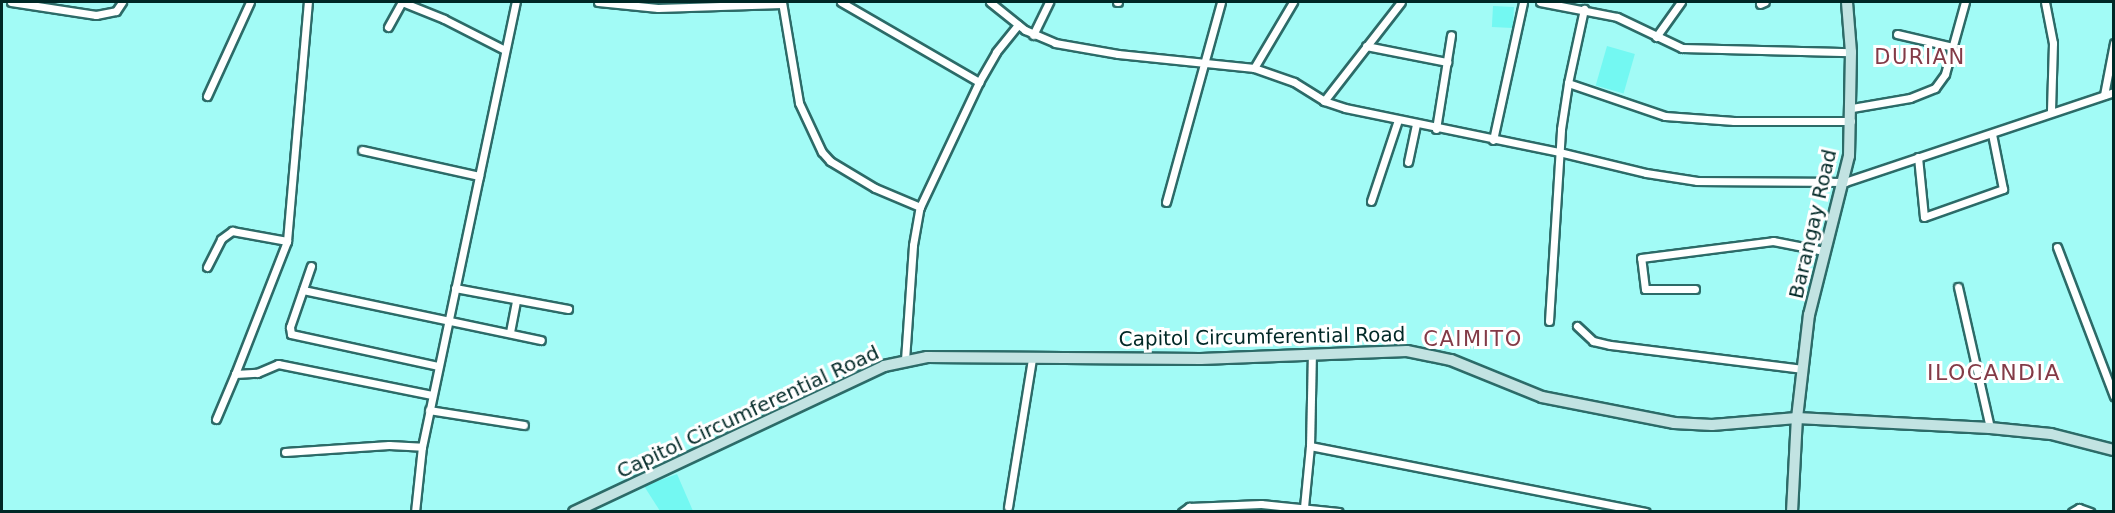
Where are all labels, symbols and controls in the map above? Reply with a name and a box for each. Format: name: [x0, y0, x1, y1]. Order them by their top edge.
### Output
district label: DURIAN: [1874, 44, 1966, 70]
street label: Barangay Road: [1784, 147, 1842, 301]
street label: Capitol Circumferential Road: [1118, 322, 1406, 352]
district label: CAIMITO: [1423, 326, 1523, 352]
street label: Capitol Circumferential Road: [613, 341, 883, 483]
district label: ILOCANDIA: [1927, 360, 2061, 386]

